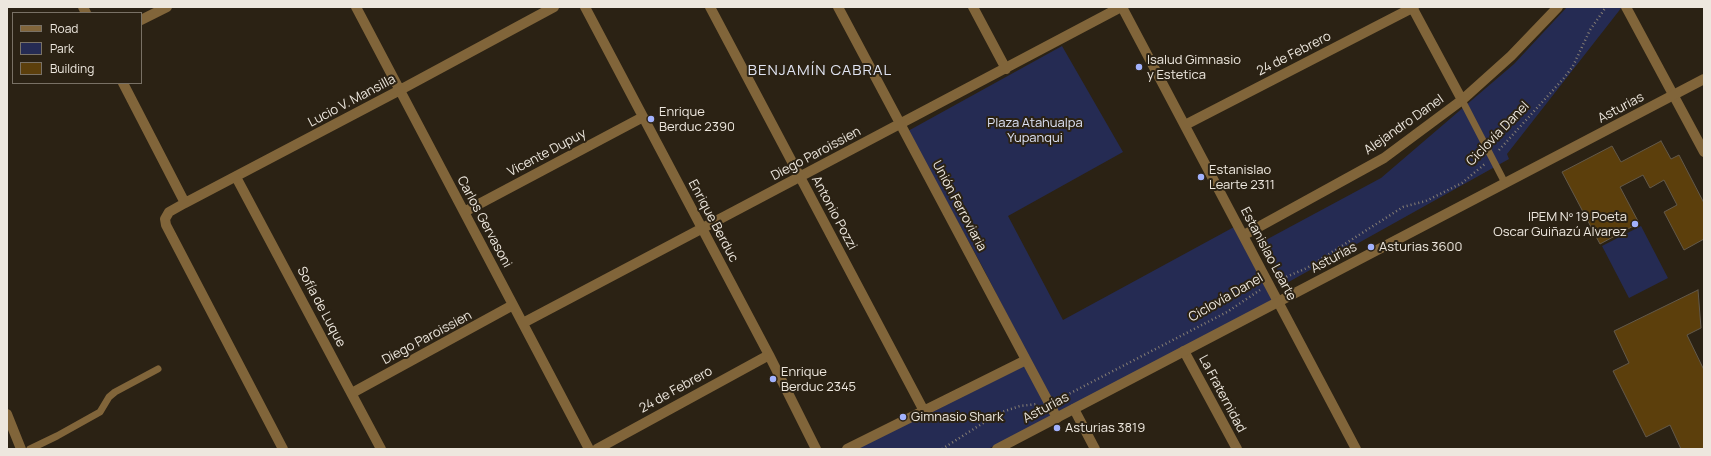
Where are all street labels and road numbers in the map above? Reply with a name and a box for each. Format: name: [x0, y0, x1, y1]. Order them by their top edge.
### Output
street label: 24 de Febrero: [1254, 29, 1334, 79]
street label: Lucio V. Mansilla: [306, 71, 398, 131]
street label: Asturias: [1595, 89, 1647, 127]
street label: Alejandro Danel: [1361, 92, 1447, 158]
street label: Ciclovía Danel: [1463, 99, 1533, 169]
street label: Diego Paroissien: [769, 124, 863, 184]
street label: Vicente Dupuy: [505, 126, 589, 180]
street label: Unión Ferroviaria: [929, 158, 989, 254]
street label: Antonio Pozzi: [808, 173, 860, 253]
street label: Carlos Gervasoni: [453, 174, 515, 270]
street label: Enrique Berduc: [685, 177, 741, 265]
street label: Estanislao Learte: [1237, 205, 1299, 303]
street label: Asturias: [1308, 239, 1360, 277]
street label: Sofía de Luque: [293, 264, 349, 350]
street label: Ciclovía Danel: [1186, 270, 1266, 326]
street label: Diego Paroissien: [380, 308, 474, 368]
street label: La Fraternidad: [1195, 353, 1249, 435]
street label: 24 de Febrero: [637, 363, 715, 417]
street label: Asturias: [1020, 389, 1072, 427]

